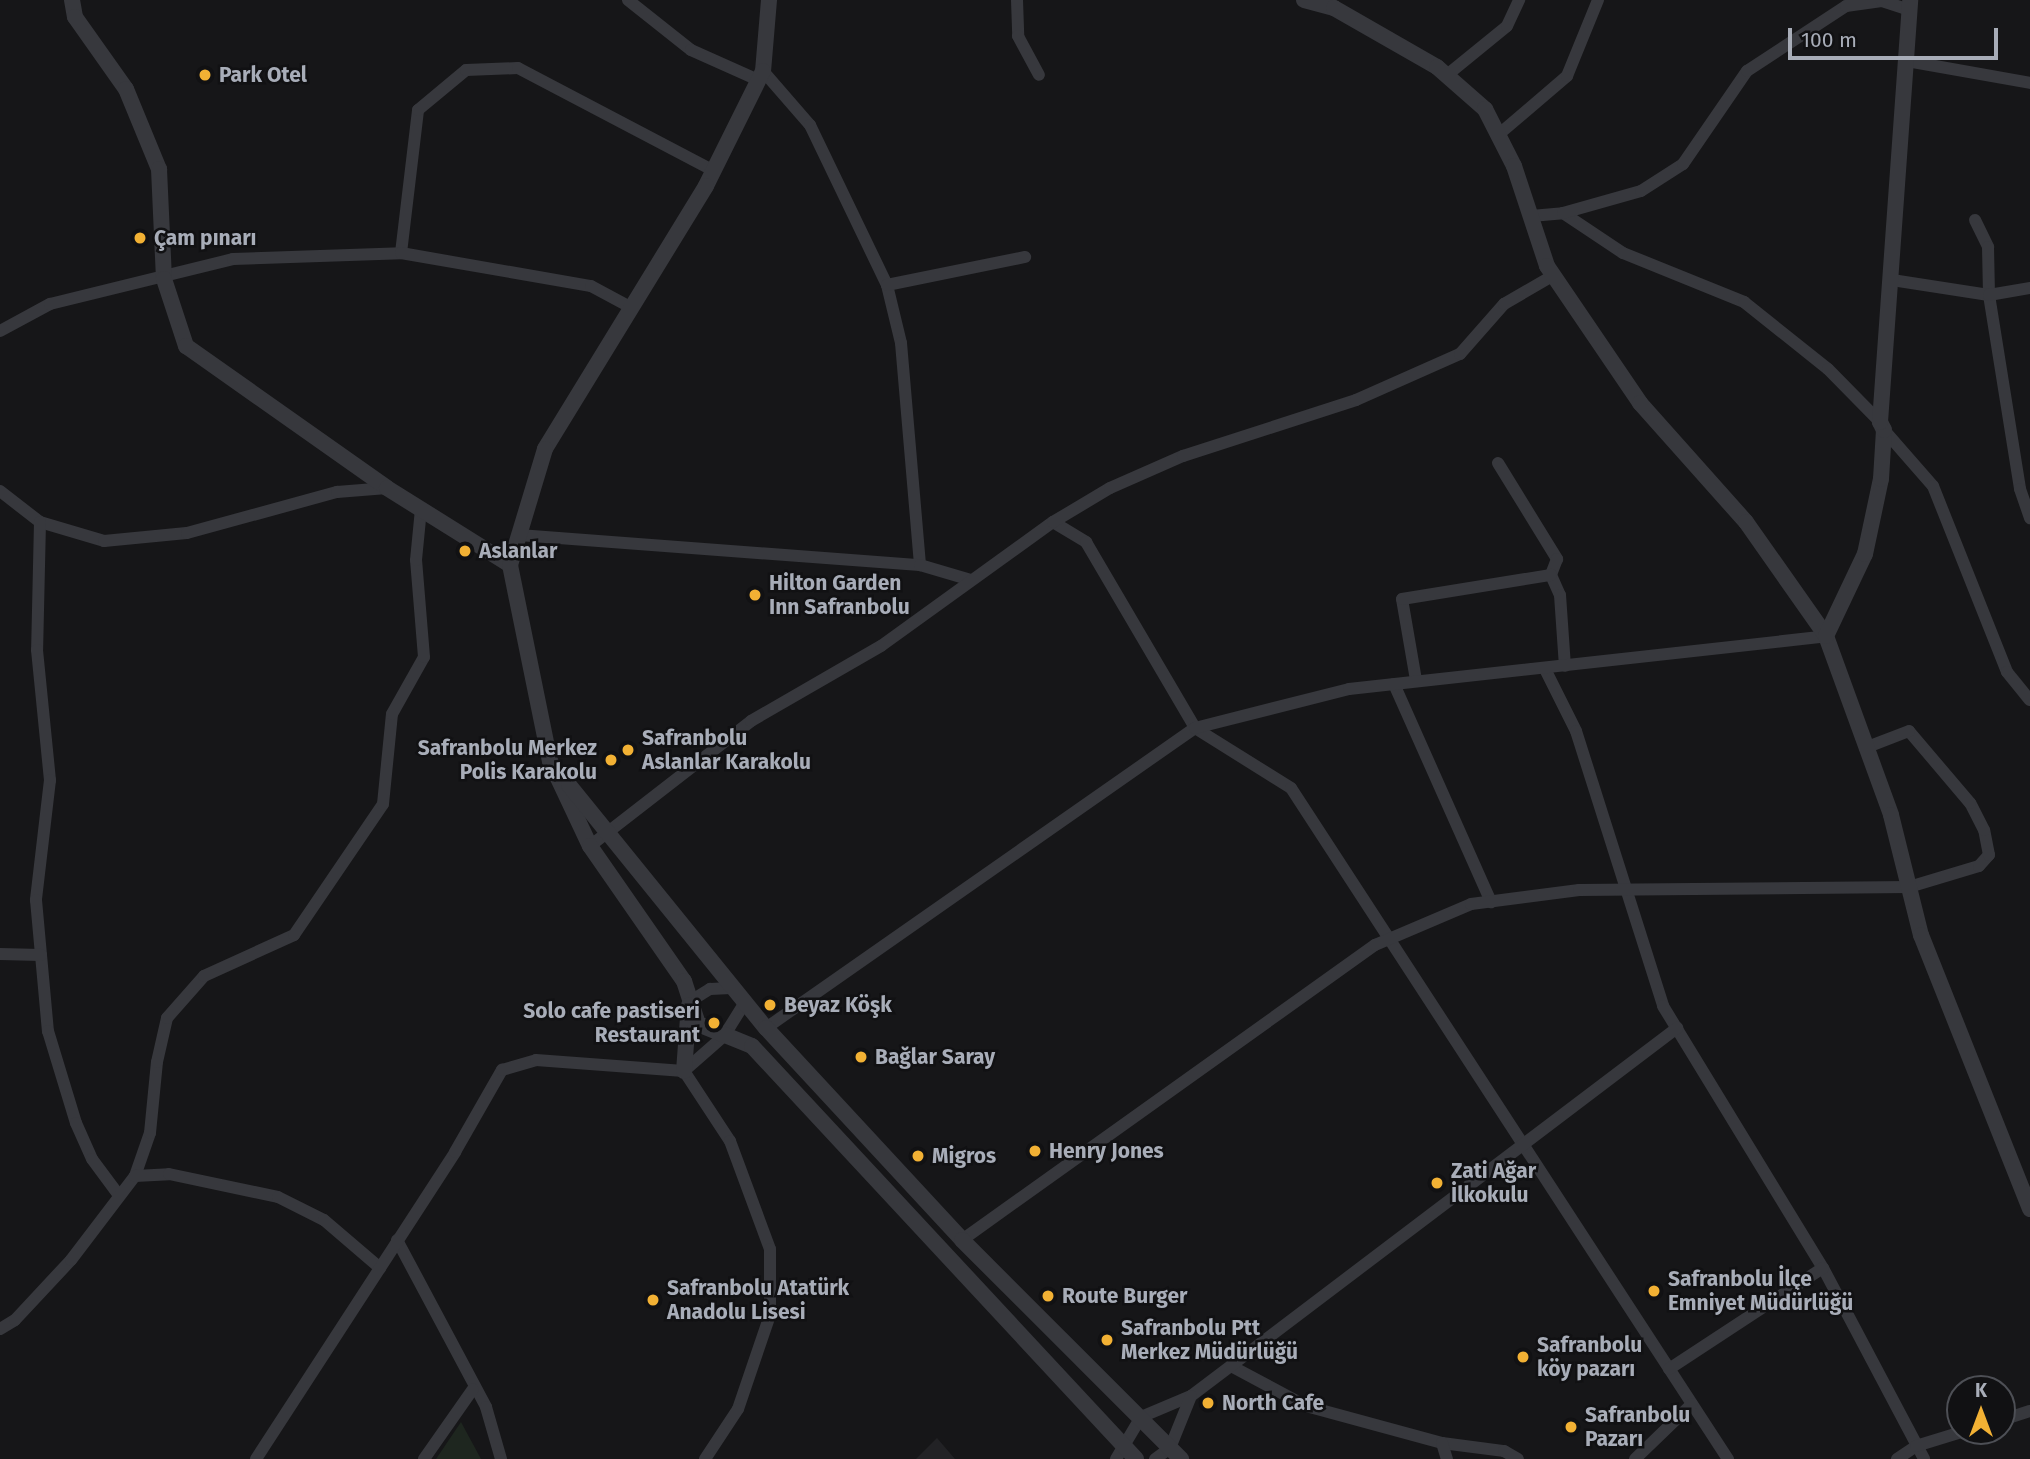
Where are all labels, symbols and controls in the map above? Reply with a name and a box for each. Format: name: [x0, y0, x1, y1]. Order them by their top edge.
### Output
scale bar: [1792, 14, 2002, 58]
text: 100 m: [1801, 27, 1857, 53]
place label: Park Otel: [219, 62, 307, 88]
marker: Park Otel: [197, 67, 213, 83]
place label: Çam pınarı: [154, 225, 257, 251]
marker: Çam pınarı: [132, 230, 148, 246]
place label: Aslanlar: [479, 538, 557, 564]
marker: Aslanlar: [457, 543, 473, 559]
place label: Hilton Garden Inn Safranbolu: [769, 570, 910, 620]
marker: Hilton Garden Inn Safranbolu: [747, 587, 763, 603]
place label: Safranbolu Aslanlar Karakolu: [642, 725, 811, 775]
place label: Safranbolu Merkez Polis Karakolu: [418, 735, 597, 785]
marker: Safranbolu Aslanlar Karakolu: [620, 742, 636, 758]
marker: Safranbolu Merkez Polis Karakolu: [603, 752, 619, 768]
place label: Beyaz Köşk: [784, 992, 892, 1018]
marker: Beyaz Köşk: [762, 997, 778, 1013]
place label: Solo cafe pastiseri Restaurant: [523, 998, 700, 1048]
marker: Solo cafe pastiseri Restaurant: [706, 1015, 722, 1031]
place label: Bağlar Saray: [875, 1044, 995, 1070]
marker: Bağlar Saray: [853, 1049, 869, 1065]
place label: Henry Jones: [1049, 1138, 1164, 1164]
place label: Migros: [932, 1143, 996, 1169]
marker: Henry Jones: [1027, 1143, 1043, 1159]
marker: Migros: [910, 1148, 926, 1164]
place label: Zati Ağar İlkokulu: [1451, 1158, 1536, 1208]
marker: Zati Ağar İlkokulu: [1429, 1175, 1445, 1191]
place label: Safranbolu İlçe Emniyet Müdürlüğü: [1668, 1266, 1853, 1316]
place label: Safranbolu Atatürk Anadolu Lisesi: [667, 1275, 849, 1325]
place label: Route Burger: [1062, 1283, 1187, 1309]
marker: Safranbolu İlçe Emniyet Müdürlüğü: [1646, 1283, 1662, 1299]
marker: Route Burger: [1040, 1288, 1056, 1304]
marker: Safranbolu Atatürk Anadolu Lisesi: [645, 1292, 661, 1308]
place label: Safranbolu Ptt Merkez Müdürlüğü: [1121, 1315, 1298, 1365]
marker: Safranbolu Ptt Merkez Müdürlüğü: [1099, 1332, 1115, 1348]
place label: Safranbolu köy pazarı: [1537, 1332, 1642, 1382]
marker: Safranbolu köy pazarı: [1515, 1349, 1531, 1365]
north arrow: [1946, 1375, 2016, 1445]
text: K: [1975, 1379, 1987, 1402]
place label: North Cafe: [1222, 1390, 1324, 1416]
marker: North Cafe: [1200, 1395, 1216, 1411]
place label: Safranbolu Pazarı: [1585, 1402, 1690, 1452]
marker: Safranbolu Pazarı: [1563, 1419, 1579, 1435]

